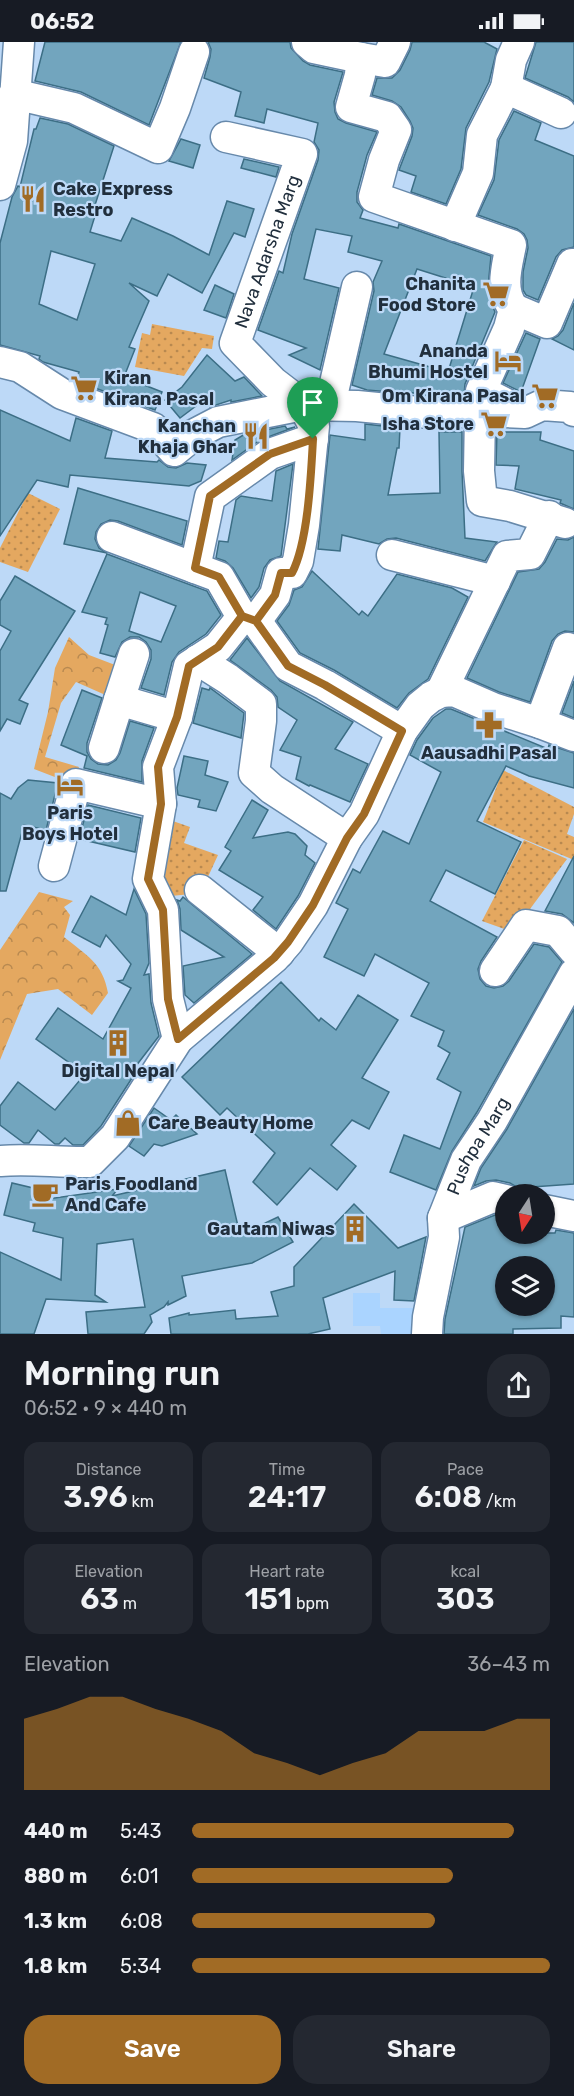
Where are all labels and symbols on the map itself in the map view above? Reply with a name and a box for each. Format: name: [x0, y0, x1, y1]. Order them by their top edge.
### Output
street label: Nava Adarsha Marg: [230, 172, 305, 331]
place label: Cake Express Restro: [53, 178, 173, 221]
restaurant icon: Cake Express Restro: [18, 184, 48, 214]
place label: Chanita Food Store: [378, 273, 476, 316]
supermarket icon: Chanita Food Store: [481, 279, 511, 309]
place label: Ananda Bhumi Hostel: [368, 340, 488, 383]
hotel icon: Ananda Bhumi Hostel: [493, 346, 523, 376]
place label: Kiran Kirana Pasal: [104, 367, 214, 410]
supermarket icon: Kiran Kirana Pasal: [69, 373, 99, 403]
pin: [287, 377, 338, 439]
supermarket icon: Om Kirana Pasal: [530, 381, 560, 411]
place label: Om Kirana Pasal: [382, 385, 525, 407]
supermarket icon: Isha Store: [479, 409, 509, 439]
place label: Isha Store: [382, 413, 474, 435]
place label: Kanchan Khaja Ghar: [138, 415, 236, 458]
restaurant icon: Kanchan Khaja Ghar: [241, 421, 271, 451]
pharmacy icon: Aausadhi Pasal: [474, 710, 504, 740]
place label: Aausadhi Pasal: [421, 742, 557, 764]
hotel icon: Paris Boys Hotel: [55, 770, 85, 800]
place label: Paris Boys Hotel: [22, 802, 118, 845]
building icon: Digital Nepal: [103, 1028, 133, 1058]
place label: Digital Nepal: [61, 1060, 175, 1082]
street label: Pushpa Marg: [442, 1093, 514, 1198]
shop icon: Care Beauty Home: [113, 1108, 143, 1138]
place label: Care Beauty Home: [148, 1112, 314, 1134]
place label: Paris Foodland And Cafe: [65, 1173, 198, 1216]
cafe icon: Paris Foodland And Cafe: [30, 1179, 60, 1209]
north arrow: [495, 1184, 555, 1244]
building icon: Gautam Niwas: [340, 1214, 370, 1244]
place label: Gautam Niwas: [207, 1218, 335, 1240]

